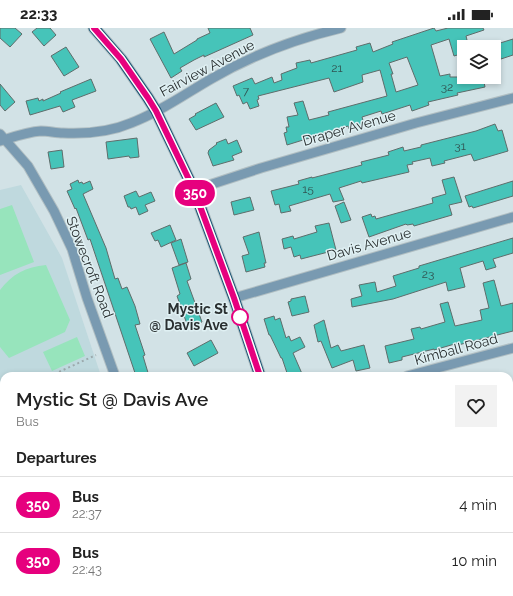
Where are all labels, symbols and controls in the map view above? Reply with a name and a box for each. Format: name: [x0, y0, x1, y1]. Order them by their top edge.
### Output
text: 22:33: [20, 5, 57, 23]
street label: Fairview Avenue: [157, 36, 257, 100]
map controls: [457, 40, 501, 84]
button: layers: [457, 40, 501, 84]
house number: 21: [331, 61, 343, 75]
house number: 32: [441, 80, 453, 94]
house number: 7: [243, 84, 250, 98]
street label: Draper Avenue: [301, 107, 397, 149]
house number: 31: [454, 139, 466, 153]
line badge: 350: [172, 180, 218, 206]
house number: 15: [302, 182, 314, 196]
text: 350: [183, 185, 207, 201]
street label: Stowecroft Road: [63, 214, 117, 320]
street label: Davis Avenue: [325, 224, 413, 264]
house number: 23: [422, 267, 434, 281]
place label: Mystic St @ Davis Ave: [149, 301, 229, 333]
marker: Mystic St @ Davis Ave: [231, 308, 249, 326]
street label: Kimball Road: [413, 330, 499, 368]
button: heart: [455, 385, 497, 427]
text: Mystic St @ Davis Ave: [16, 388, 208, 410]
text: Bus: [16, 414, 39, 429]
text: Departures: [16, 449, 97, 467]
text: Bus: [72, 488, 99, 506]
text: 4 min: [459, 496, 497, 514]
text: 350: [26, 497, 50, 513]
text: 22:37: [72, 506, 102, 521]
text: Bus: [72, 544, 99, 562]
text: 10 min: [452, 552, 497, 570]
text: 350: [26, 553, 50, 569]
text: 22:43: [72, 562, 102, 577]

